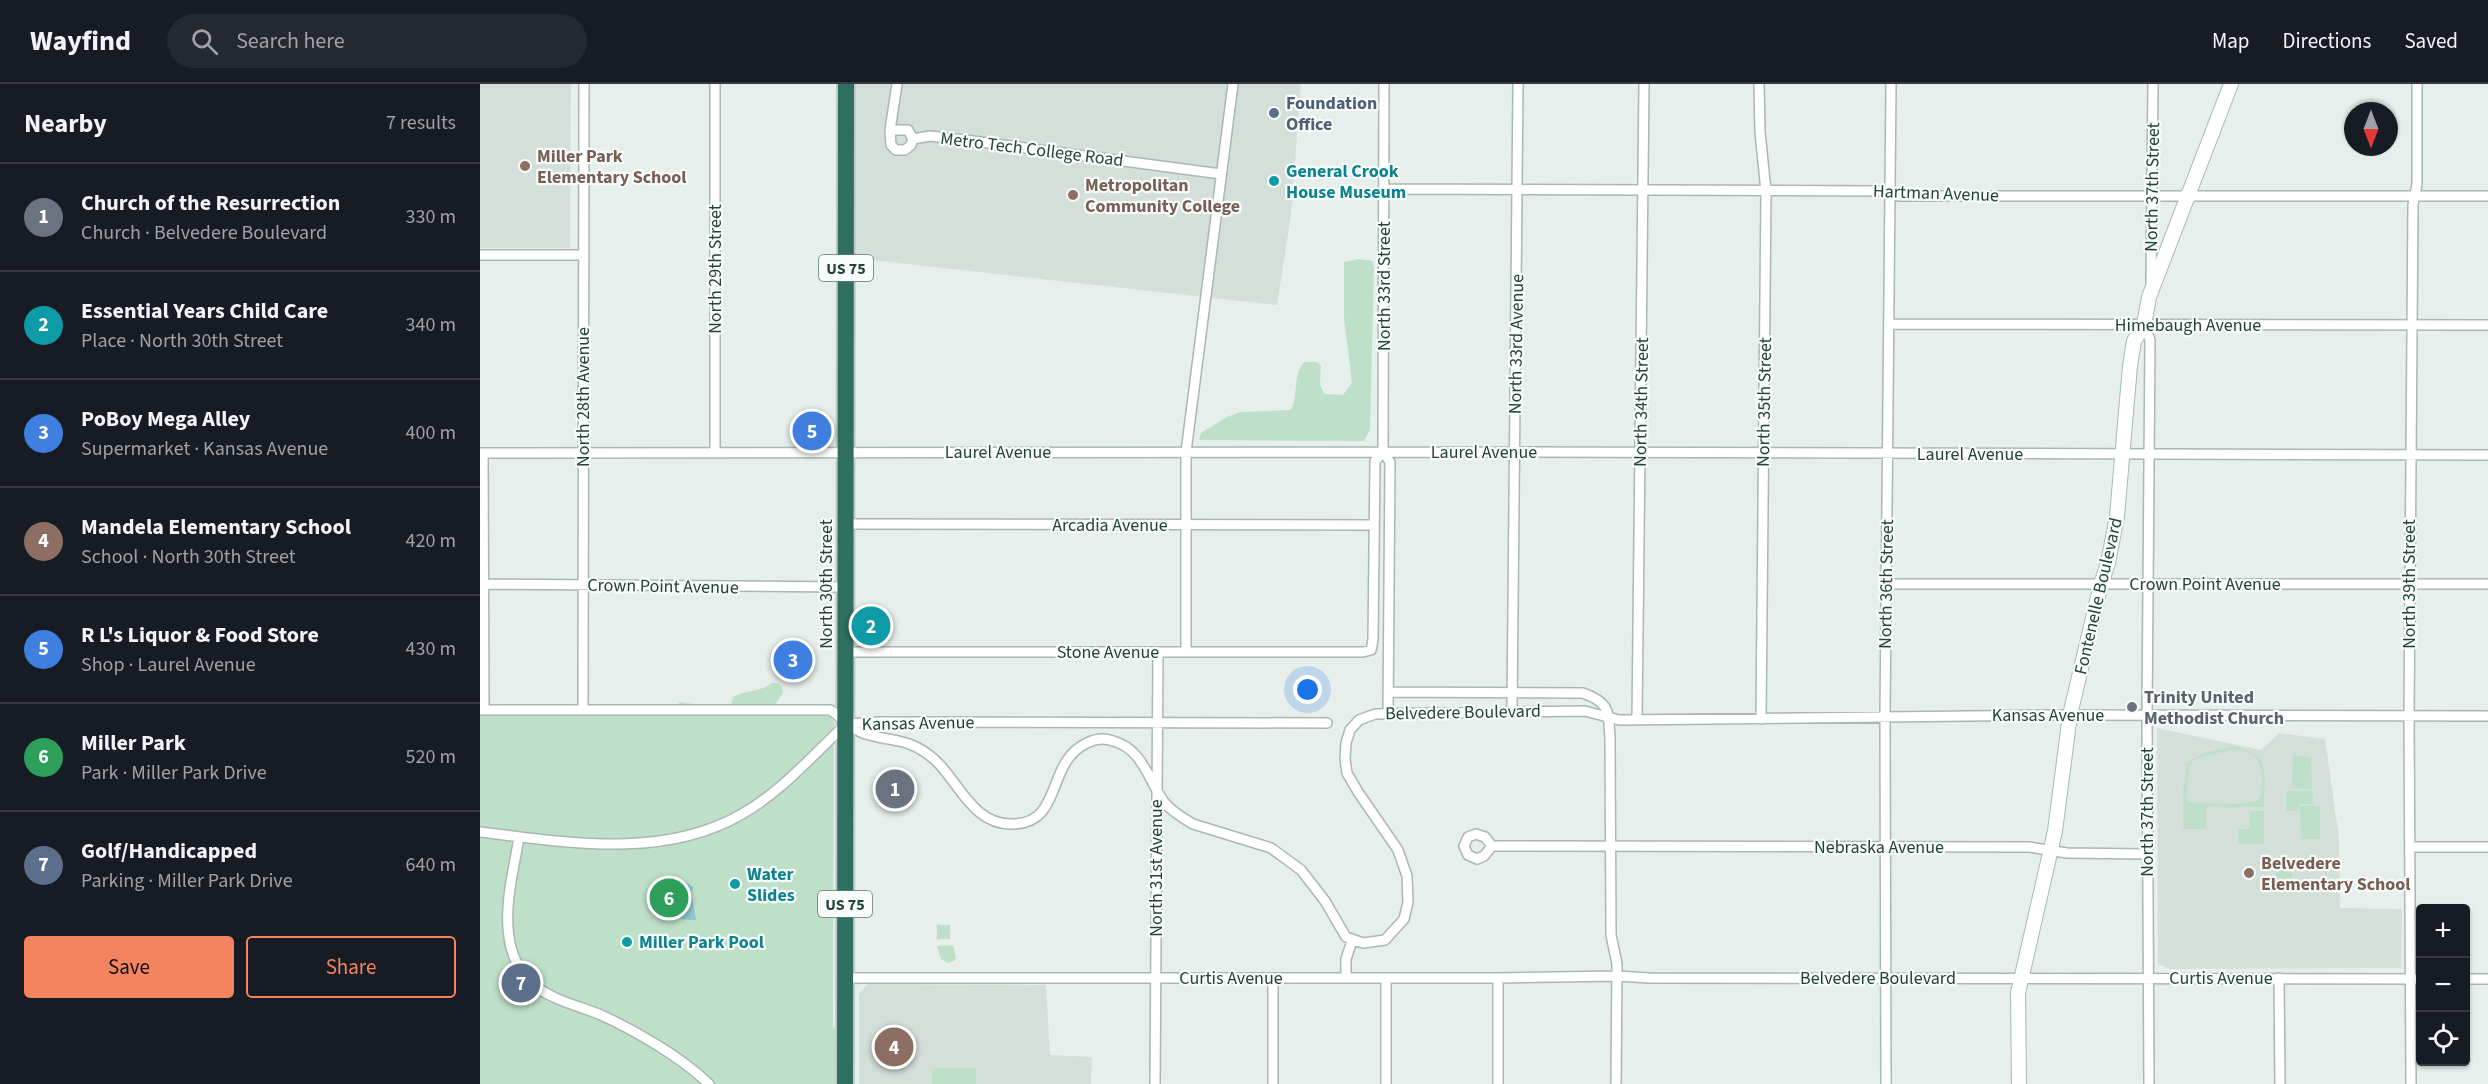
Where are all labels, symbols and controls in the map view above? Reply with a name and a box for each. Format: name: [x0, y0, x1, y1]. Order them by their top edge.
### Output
search box: [167, 14, 587, 68]
text: Wayfind: [30, 21, 131, 61]
icon: search: [188, 25, 221, 58]
text: Search here: [236, 25, 345, 57]
text: Map: [2212, 26, 2250, 56]
text: Directions: [2283, 26, 2371, 56]
text: Saved: [2404, 26, 2458, 56]
place label: Foundation Office: [1286, 91, 1377, 137]
north arrow: [2344, 102, 2398, 156]
text: Nearby: [24, 105, 107, 142]
marker: Foundation Office: [1267, 106, 1281, 120]
text: 7 results: [386, 109, 456, 137]
street label: North 37th Street: [2139, 122, 2166, 252]
street label: Metro Tech College Road: [939, 126, 1125, 173]
place label: Miller Park Elementary School: [537, 144, 687, 190]
marker: Miller Park Elementary School: [518, 159, 532, 173]
place label: General Crook House Museum: [1286, 159, 1406, 205]
place label: Metropolitan Community College: [1085, 173, 1240, 219]
marker: General Crook House Museum: [1267, 174, 1281, 188]
street label: Hartman Avenue: [1873, 179, 1999, 208]
text: Church of the Resurrection: [81, 187, 340, 219]
marker: Metropolitan Community College: [1066, 188, 1080, 202]
text: 1: [38, 203, 49, 231]
text: 330 m: [406, 203, 456, 231]
street label: North 29th Street: [703, 204, 728, 334]
text: Church · Belvedere Boulevard: [81, 219, 327, 247]
street label: North 33rd Street: [1372, 221, 1397, 351]
road number: US 75: [819, 255, 873, 281]
street label: North 33rd Avenue: [1503, 274, 1530, 414]
text: Essential Years Child Care: [81, 295, 328, 327]
text: 2: [38, 311, 49, 339]
text: 340 m: [406, 311, 456, 339]
street label: Himebaugh Avenue: [2115, 313, 2261, 338]
text: Place · North 30th Street: [81, 327, 283, 355]
street label: North 28th Avenue: [571, 327, 596, 467]
street label: North 34th Street: [1628, 337, 1655, 467]
street label: North 35th Street: [1751, 337, 1778, 467]
text: PoBoy Mega Alley: [81, 403, 250, 435]
pin: 5: [792, 408, 832, 454]
text: 3: [38, 419, 49, 447]
text: 400 m: [406, 419, 456, 447]
text: Supermarket · Kansas Avenue: [81, 435, 328, 463]
street label: Laurel Avenue: [945, 440, 1051, 465]
street label: Laurel Avenue: [1431, 440, 1537, 465]
street label: Laurel Avenue: [1917, 442, 2023, 467]
text: Mandela Elementary School: [81, 511, 351, 543]
street label: Arcadia Avenue: [1052, 513, 1168, 538]
street label: Fontenelle Boulevard: [2068, 515, 2129, 677]
street label: North 30th Street: [814, 519, 839, 649]
street label: North 36th Street: [1873, 519, 1900, 649]
street label: North 39th Street: [2397, 519, 2422, 649]
text: 4: [38, 527, 49, 555]
text: 420 m: [406, 527, 456, 555]
text: School · North 30th Street: [81, 543, 295, 571]
street label: Crown Point Avenue: [2129, 572, 2281, 597]
street label: Crown Point Avenue: [587, 573, 739, 600]
pin: 2: [852, 604, 890, 648]
text: R L's Liquor & Food Store: [81, 619, 319, 651]
text: 5: [38, 635, 49, 663]
text: 430 m: [406, 635, 456, 663]
pin: 3: [774, 638, 812, 682]
street label: Stone Avenue: [1057, 640, 1159, 665]
text: Shop · Laurel Avenue: [81, 651, 256, 679]
your location: [1293, 675, 1322, 704]
place label: Trinity United Methodist Church: [2144, 685, 2284, 731]
street label: Belvedere Boulevard: [1385, 699, 1541, 726]
marker: Trinity United Methodist Church: [2125, 700, 2139, 714]
street label: Kansas Avenue: [1992, 703, 2104, 728]
street label: Kansas Avenue: [862, 710, 975, 737]
text: Miller Park: [81, 727, 186, 759]
text: 6: [38, 743, 49, 771]
text: 520 m: [406, 743, 456, 771]
street label: North 37th Street: [2135, 747, 2160, 877]
text: Park · Miller Park Drive: [81, 759, 267, 787]
pin: 1: [876, 766, 914, 812]
street label: North 31st Avenue: [1144, 799, 1169, 937]
text: Golf/Handicapped: [81, 835, 257, 867]
street label: Nebraska Avenue: [1814, 835, 1944, 860]
text: 7: [38, 851, 49, 879]
text: 640 m: [406, 851, 456, 879]
place label: Belvedere Elementary School: [2261, 851, 2411, 897]
place label: Water Slides: [747, 862, 795, 908]
marker: Belvedere Elementary School: [2242, 866, 2256, 880]
text: Parking · Miller Park Drive: [81, 867, 293, 895]
pin: 6: [650, 876, 688, 920]
marker: Water Slides: [728, 877, 742, 891]
road number: US 75: [818, 891, 872, 917]
map controls: [2416, 904, 2470, 1066]
button: +: [2416, 904, 2470, 958]
place label: Miller Park Pool: [639, 930, 764, 955]
marker: Miller Park Pool: [620, 935, 634, 949]
button: Save: [24, 936, 234, 998]
button: Share: [246, 936, 456, 998]
button: −: [2416, 958, 2470, 1012]
pin: 7: [502, 960, 540, 1006]
street label: Curtis Avenue: [1179, 966, 1283, 991]
street label: Belvedere Boulevard: [1800, 966, 1956, 991]
street label: Curtis Avenue: [2169, 966, 2273, 991]
button: locate: [2416, 1012, 2470, 1066]
pin: 4: [874, 1024, 914, 1070]

